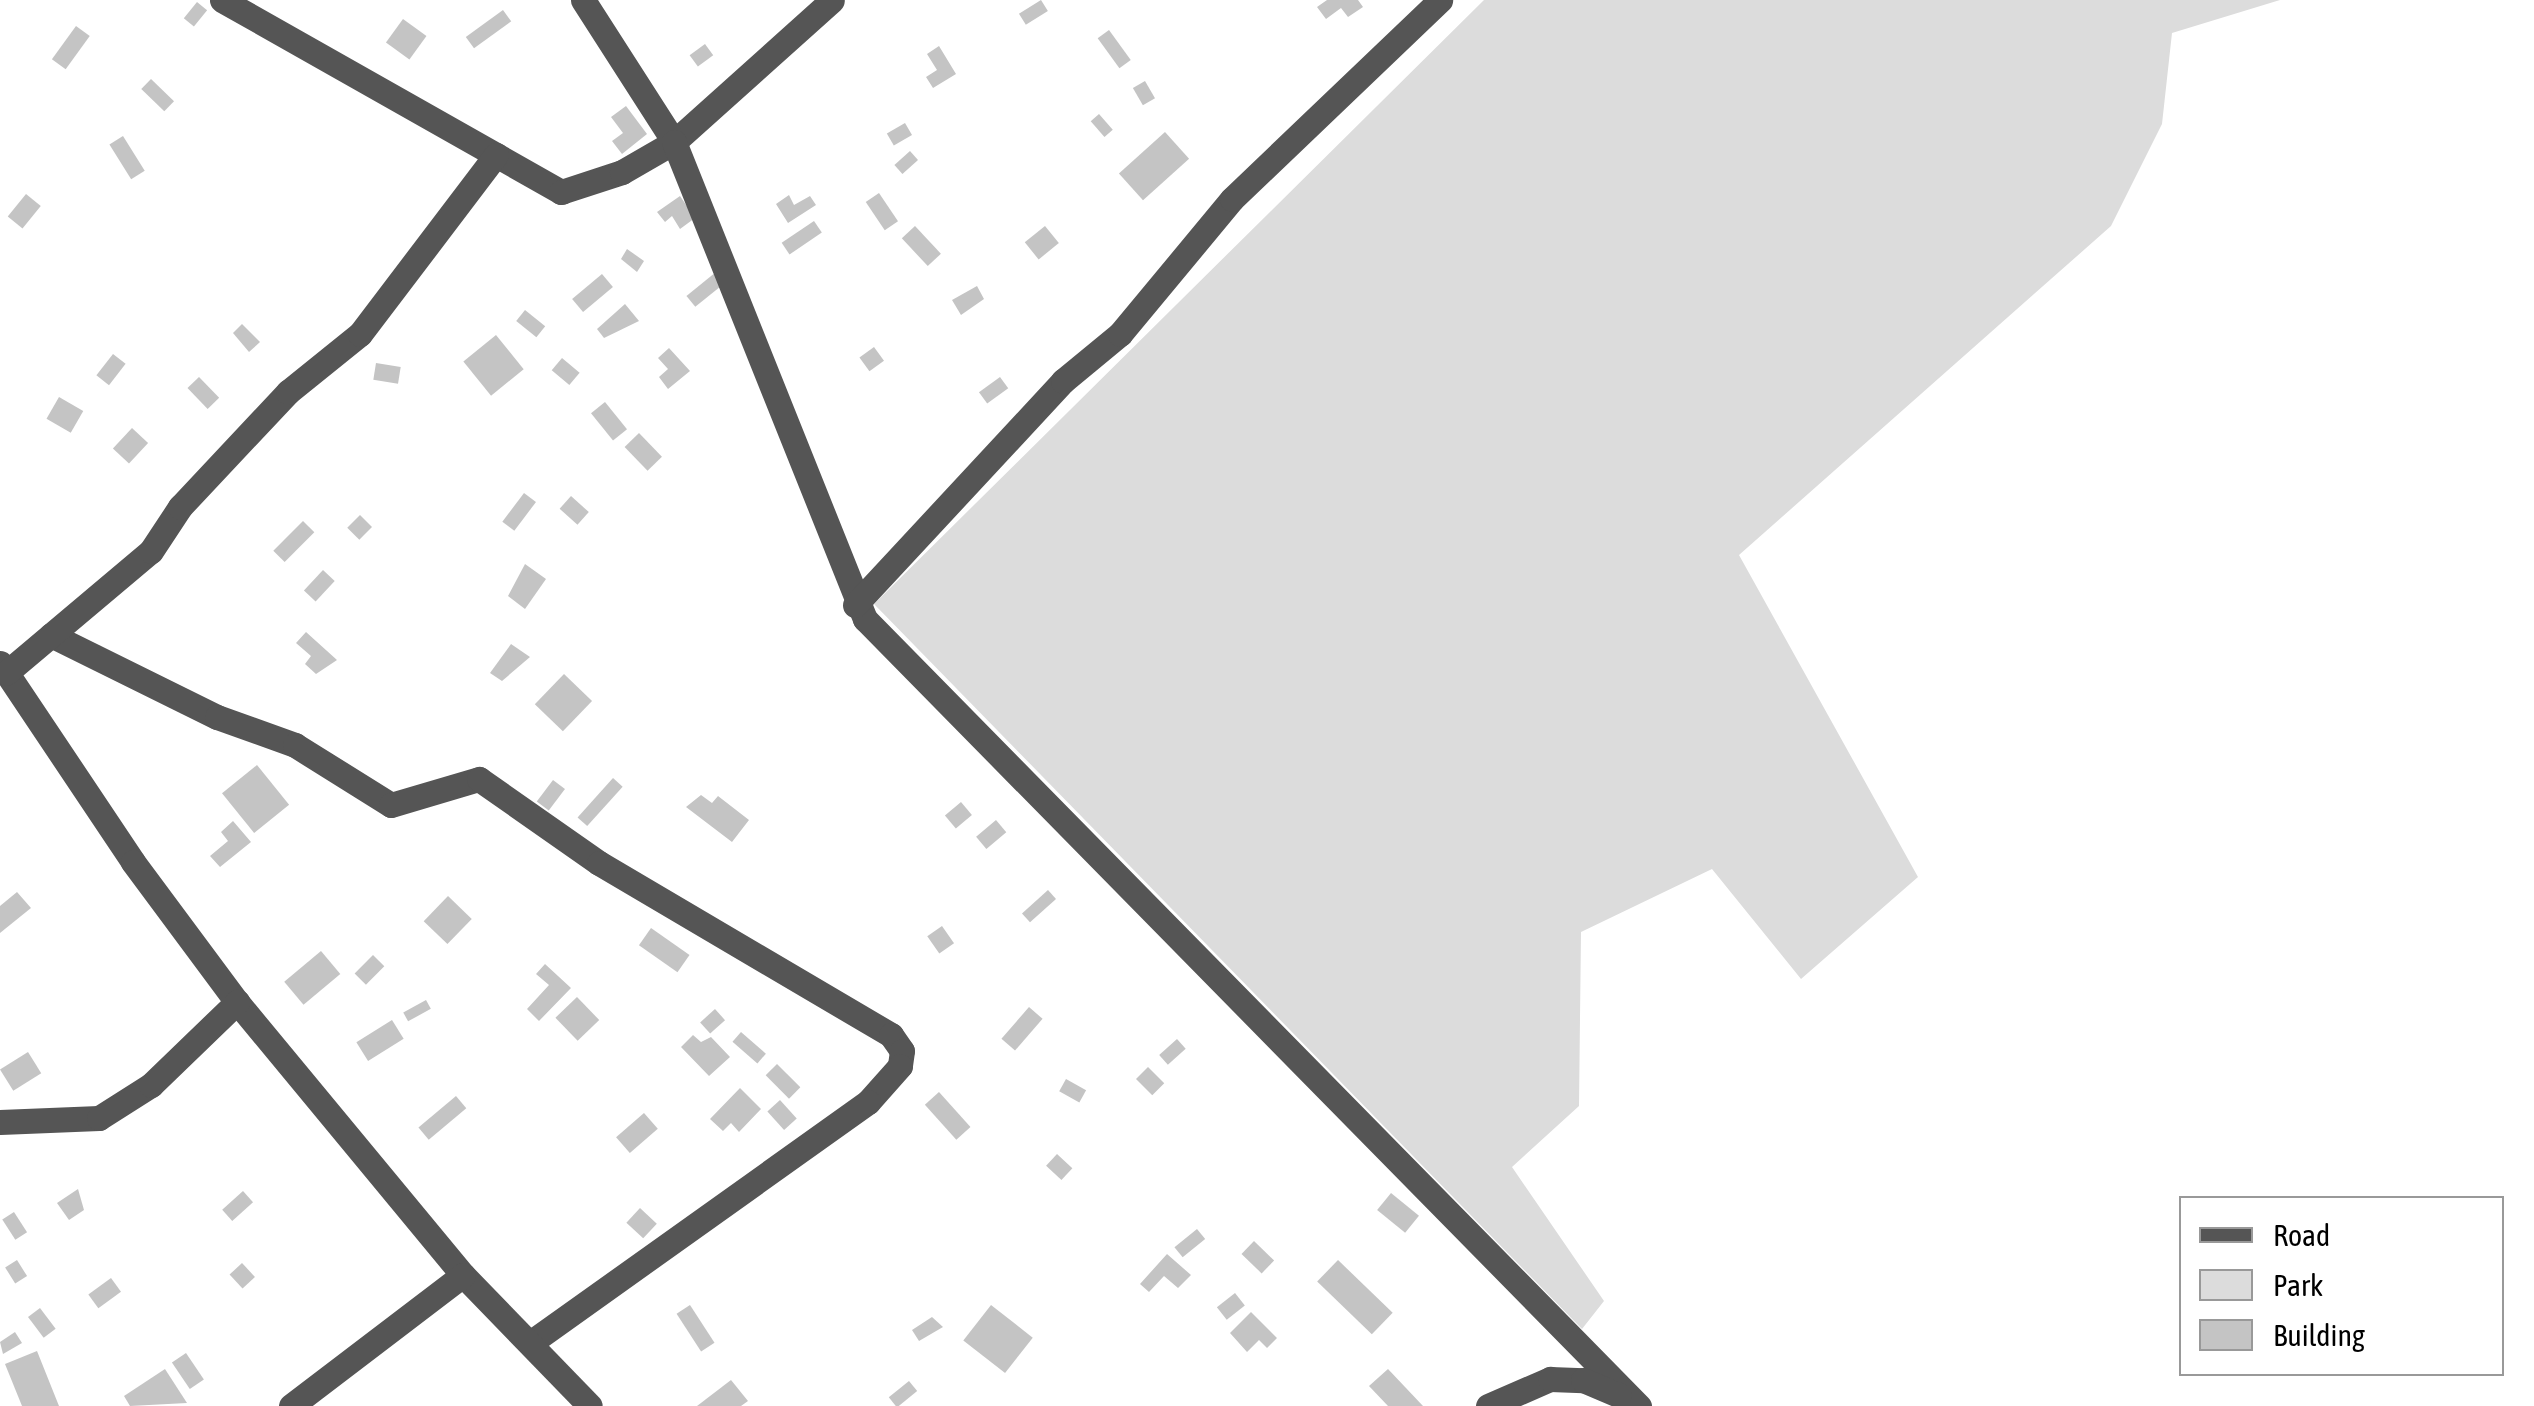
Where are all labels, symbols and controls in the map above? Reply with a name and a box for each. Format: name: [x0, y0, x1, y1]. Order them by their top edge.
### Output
legend: [2179, 1196, 2504, 1376]
text: Road: [2273, 1218, 2330, 1252]
text: Park: [2273, 1268, 2323, 1302]
text: Building: [2273, 1318, 2365, 1352]

